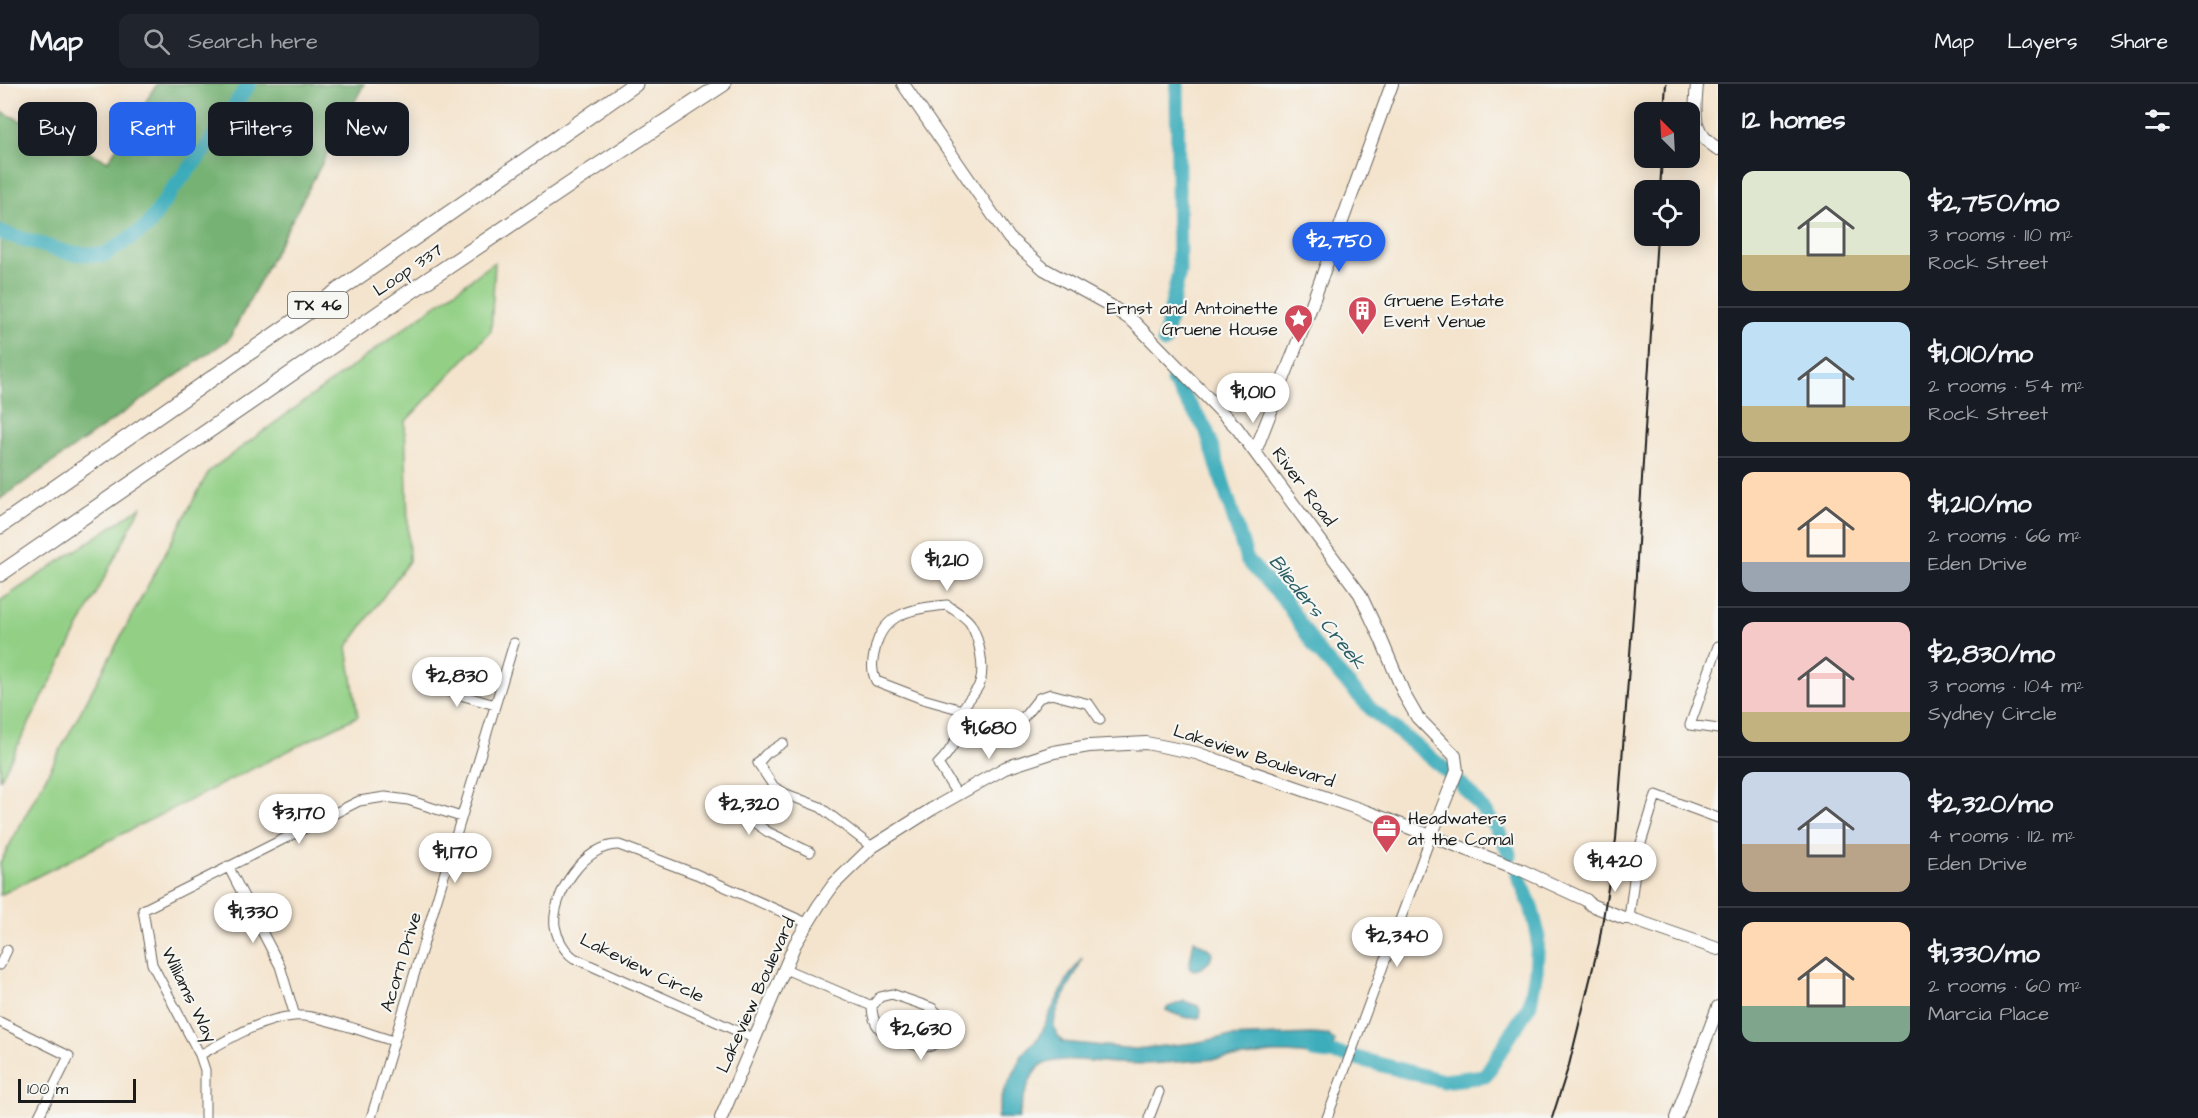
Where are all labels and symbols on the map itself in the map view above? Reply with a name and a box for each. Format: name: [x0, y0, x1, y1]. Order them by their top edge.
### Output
north arrow: [1634, 102, 1700, 168]
pin: $2,750: [1290, 222, 1388, 273]
street label: Loop 337: [368, 237, 448, 303]
place label: Gruene Estate Event Venue: [1384, 288, 1505, 334]
road number: TX 46: [288, 292, 348, 318]
building icon: Gruene Estate Event Venue: [1347, 294, 1379, 336]
place label: Ernst and Antoinette Gruene House: [1107, 296, 1278, 342]
place icon: Ernst and Antoinette Gruene House: [1283, 302, 1315, 344]
pin: $1,010: [1204, 373, 1302, 424]
street label: River Road: [1266, 442, 1342, 532]
pin: $1,210: [898, 541, 996, 592]
water label: Blieders Creek: [1262, 549, 1373, 676]
pin: $2,830: [408, 657, 506, 708]
pin: $1,680: [940, 709, 1038, 760]
street label: Lakeview Boulevard: [1170, 718, 1338, 794]
pin: $2,320: [700, 785, 798, 836]
pin: $3,170: [250, 794, 348, 845]
place label: Headwaters at the Comal: [1408, 806, 1514, 852]
office icon: Headwaters at the Comal: [1371, 812, 1403, 854]
pin: $1,170: [406, 833, 504, 884]
pin: $1,420: [1566, 842, 1664, 893]
pin: $1,330: [204, 893, 302, 944]
street label: Acorn Drive: [374, 909, 428, 1015]
street label: Lakeview Boulevard: [710, 913, 802, 1077]
pin: $2,340: [1348, 917, 1446, 968]
street label: Lakeview Circle: [576, 927, 709, 1009]
street label: Williams Way: [154, 943, 223, 1047]
pin: $2,630: [872, 1010, 970, 1061]
scale bar: [18, 1076, 136, 1104]

